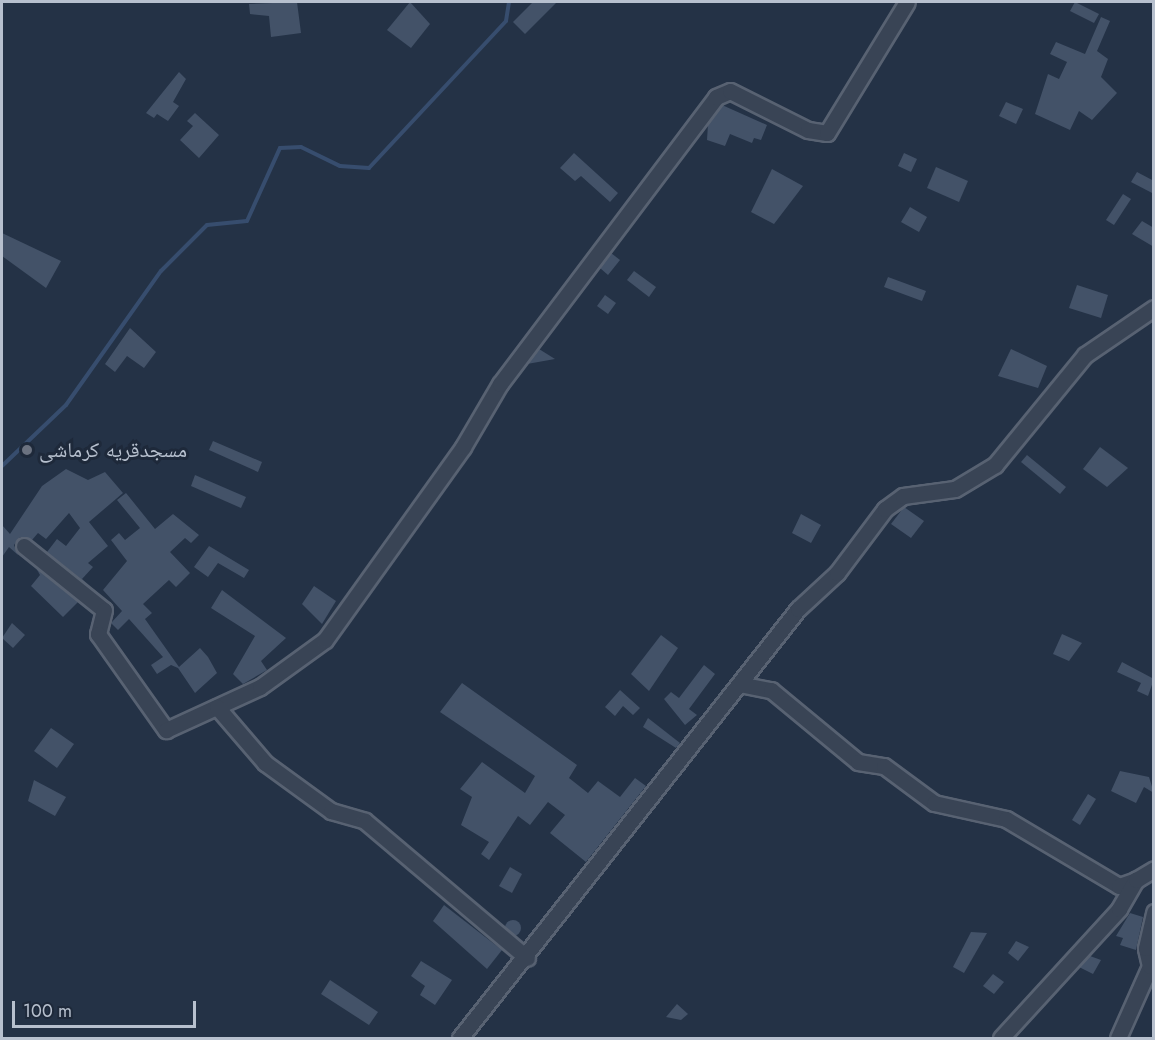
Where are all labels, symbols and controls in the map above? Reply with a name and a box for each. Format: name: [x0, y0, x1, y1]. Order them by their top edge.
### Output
place label: مسجدقریه کرماشی: [39, 437, 187, 463]
marker: مسجدقریه کرماشی: [20, 443, 34, 457]
scale bar: [15, 989, 200, 1027]
text: 100 m: [23, 998, 72, 1024]

